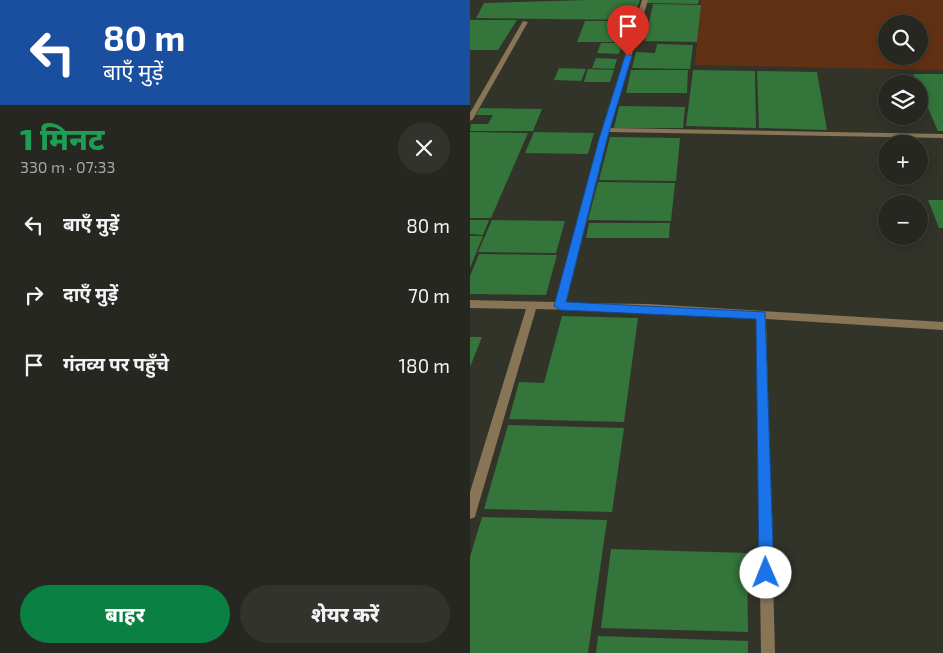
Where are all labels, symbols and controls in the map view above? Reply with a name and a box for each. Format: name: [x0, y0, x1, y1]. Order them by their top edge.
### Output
pin: [607, 5, 649, 56]
icon: arrive: [614, 12, 642, 40]
map controls: [878, 15, 928, 245]
button: search: [878, 15, 928, 65]
text: 80 m: [103, 16, 185, 58]
icon: left: [20, 20, 85, 85]
text: बाएँ मुड़ें: [103, 58, 163, 84]
button: layers: [878, 75, 928, 125]
text: 1 मिनट: [20, 120, 105, 156]
button: close: [398, 122, 450, 174]
button: +: [878, 135, 928, 185]
text: 330 m · 07:33: [20, 157, 115, 176]
button: −: [878, 195, 928, 245]
icon: left: [20, 211, 48, 239]
text: बाएँ मुड़ें: [63, 212, 119, 235]
text: 80 m: [406, 214, 450, 237]
icon: right: [20, 281, 48, 309]
text: दाएँ मुड़ें: [63, 282, 118, 305]
text: 70 m: [408, 284, 450, 307]
icon: arrive: [20, 351, 48, 379]
text: गंतव्य पर पहुँचे: [63, 352, 169, 375]
text: 180 m: [399, 354, 450, 377]
position arrow: [739, 546, 791, 598]
button: बाहर: [20, 585, 230, 643]
button: शेयर करें: [240, 585, 450, 643]

